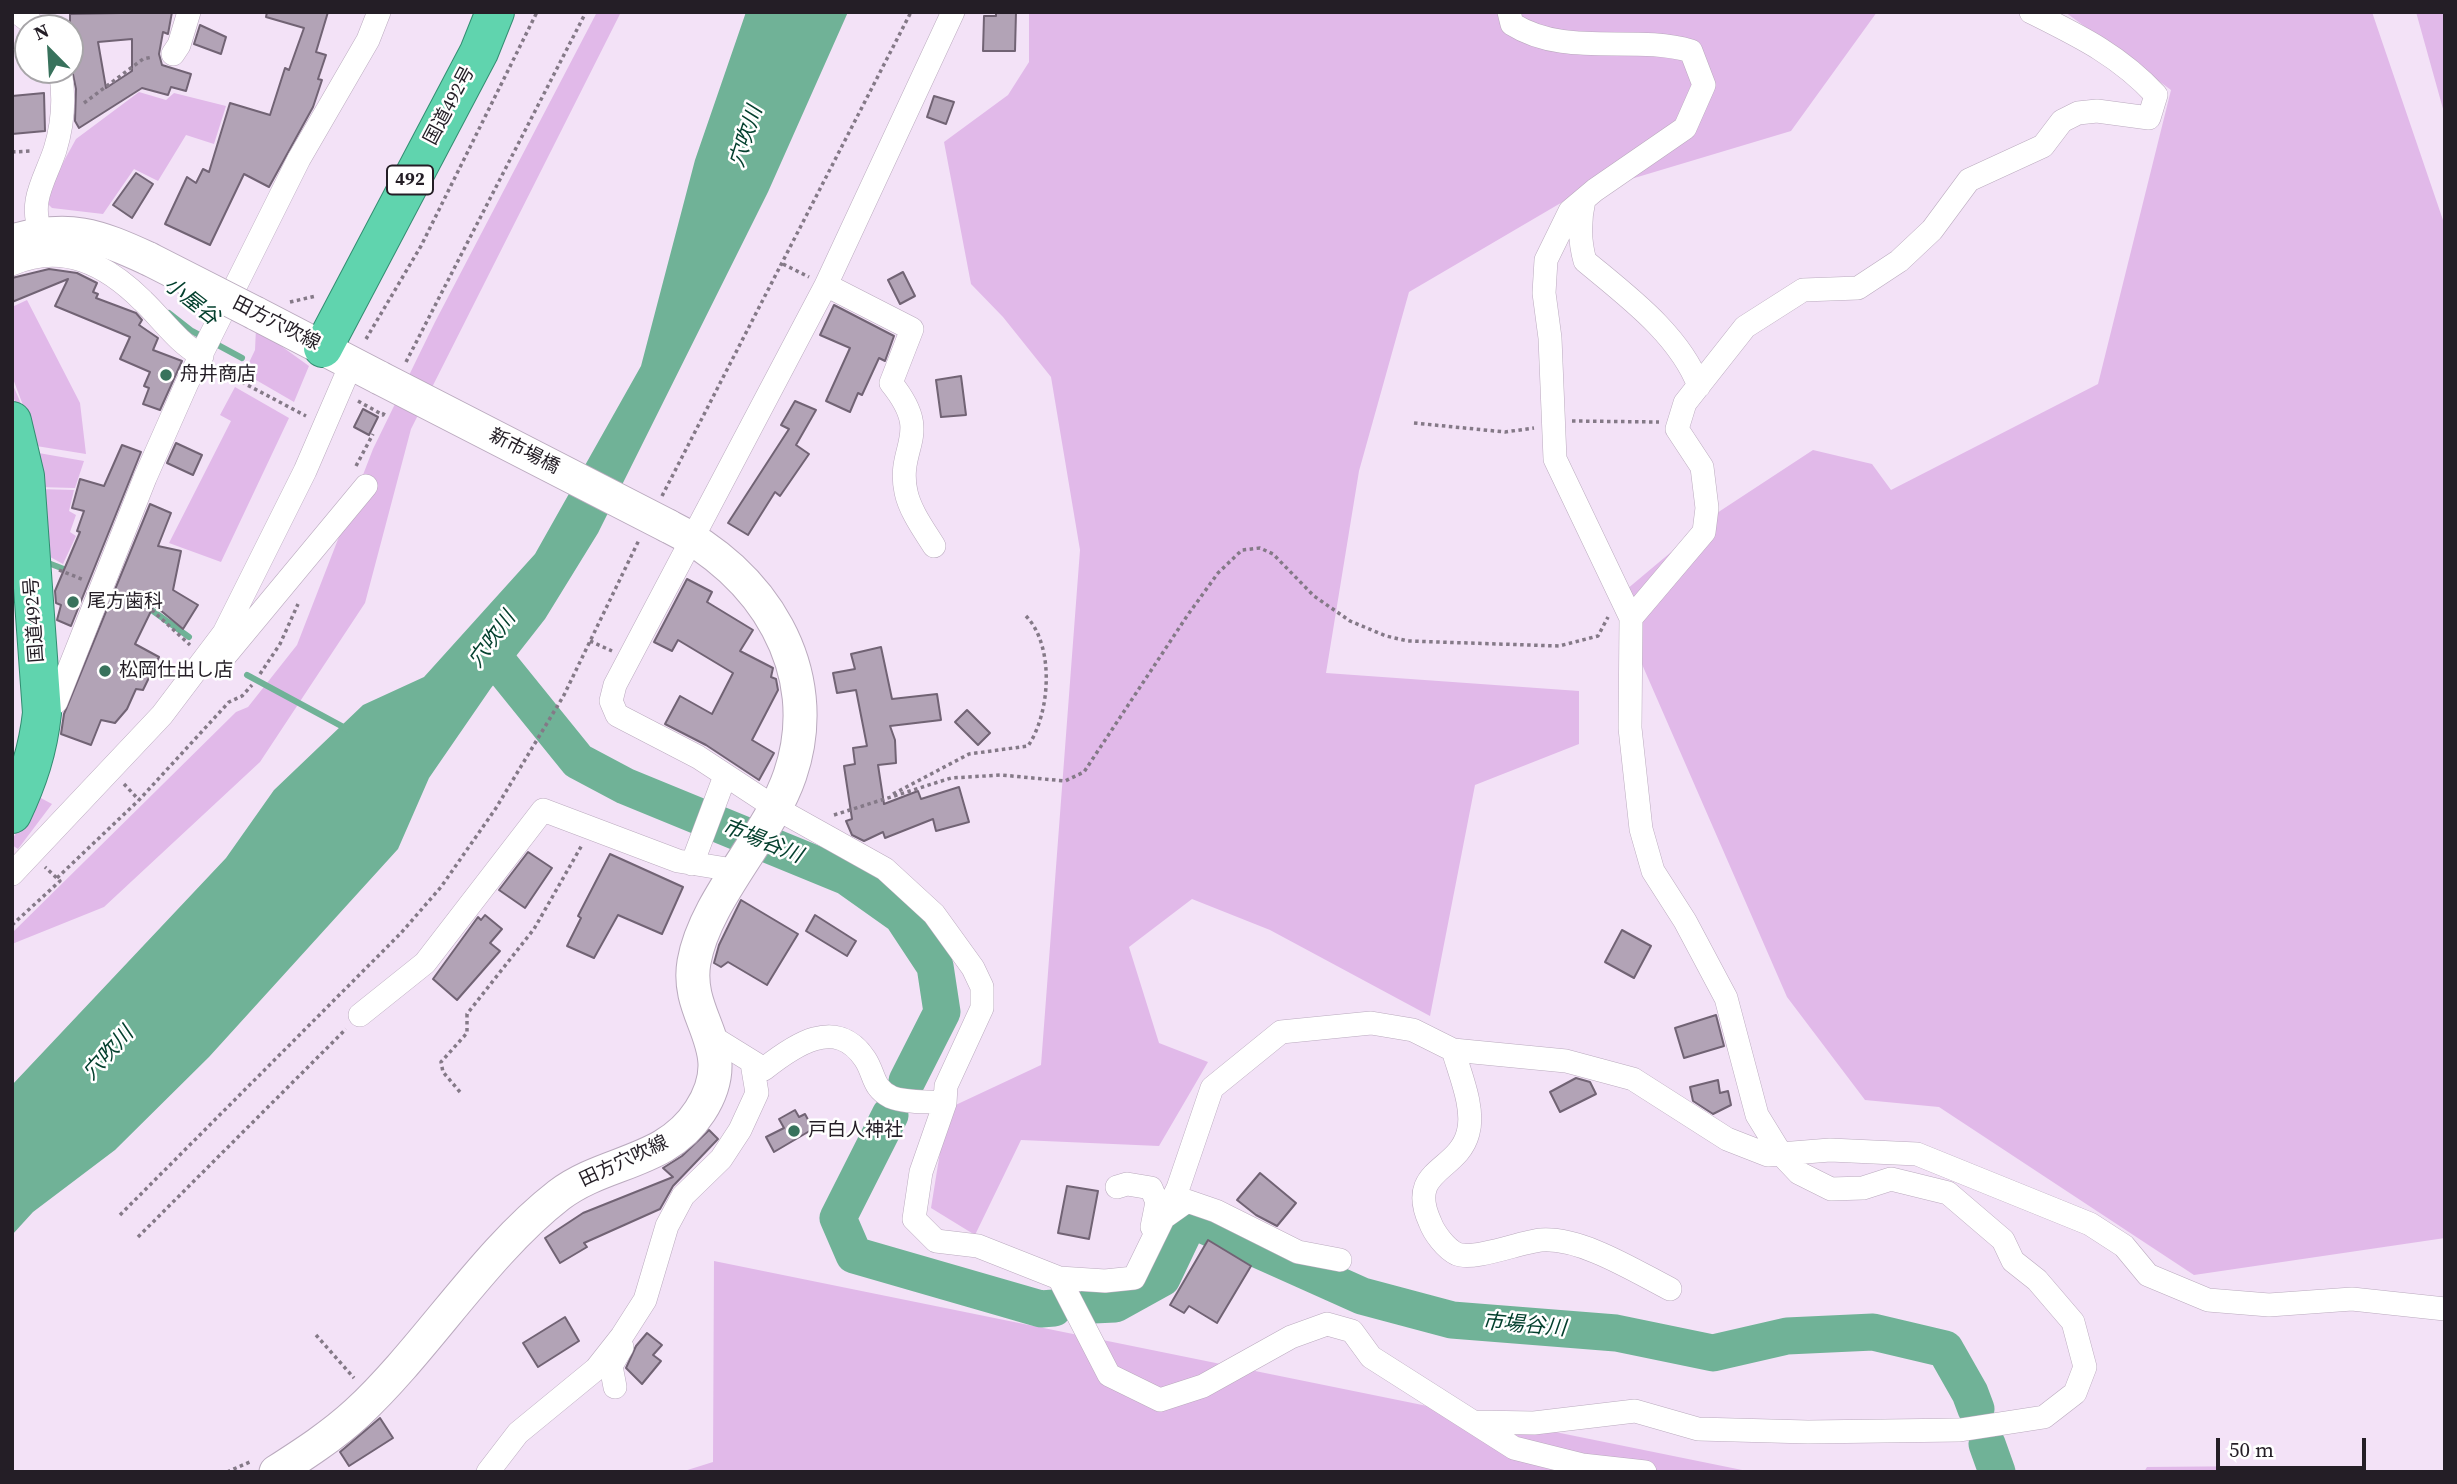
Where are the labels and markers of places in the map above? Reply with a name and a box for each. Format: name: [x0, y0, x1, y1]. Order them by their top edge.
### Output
place label: 舟井商店: [180, 364, 256, 386]
marker: 舟井商店: [158, 367, 174, 383]
place label: 尾方歯科: [87, 591, 163, 613]
marker: 尾方歯科: [65, 594, 81, 610]
place label: 松岡仕出し店: [119, 660, 233, 682]
marker: 松岡仕出し店: [97, 663, 113, 679]
place label: 戸白人神社: [808, 1120, 903, 1142]
marker: 戸白人神社: [786, 1123, 802, 1139]

